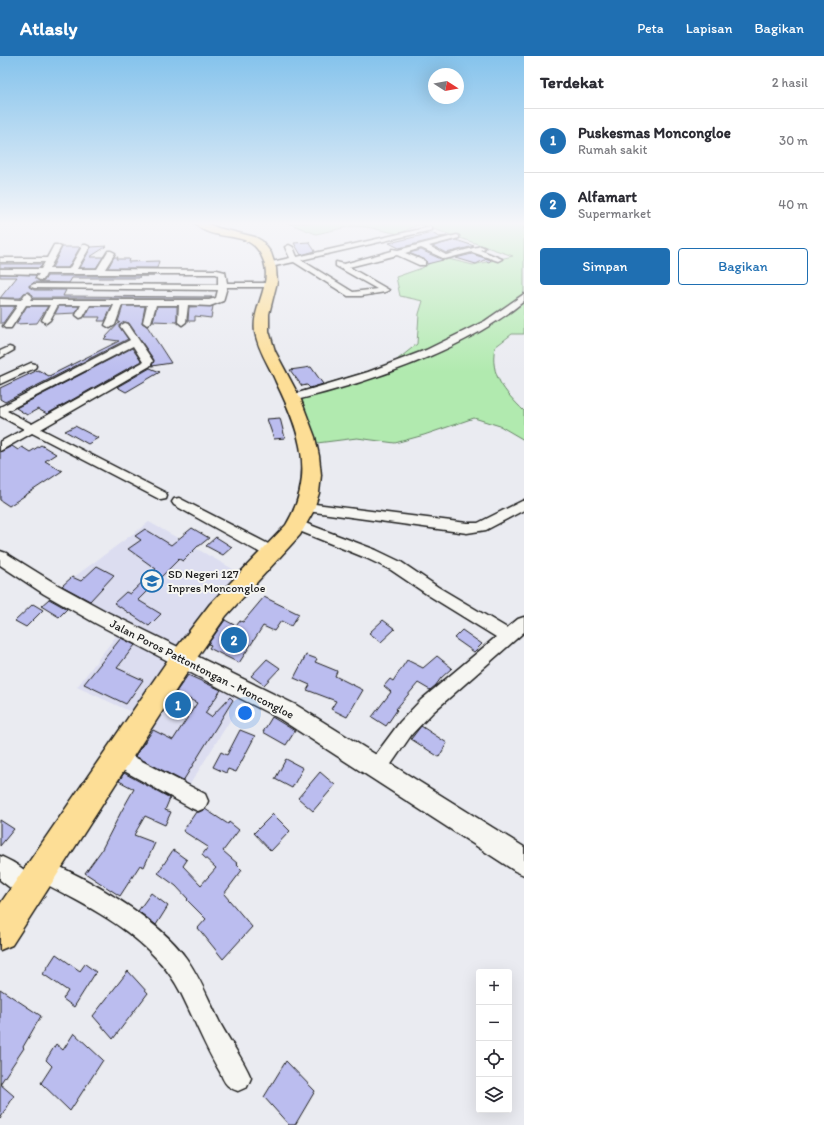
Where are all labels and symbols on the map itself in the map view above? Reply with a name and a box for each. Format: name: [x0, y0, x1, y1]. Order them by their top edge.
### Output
north arrow: [428, 68, 464, 104]
place label: SD Negeri 127 Inpres Moncongloe: [168, 567, 266, 595]
school or university icon: SD Negeri 127 Inpres Moncongloe: [139, 568, 165, 594]
street label: Jalan Poros Pattontongan - Moncongloe: [108, 616, 297, 722]
pin: 2: [221, 625, 247, 655]
pin: 1: [165, 690, 191, 720]
your location: [235, 703, 255, 723]

